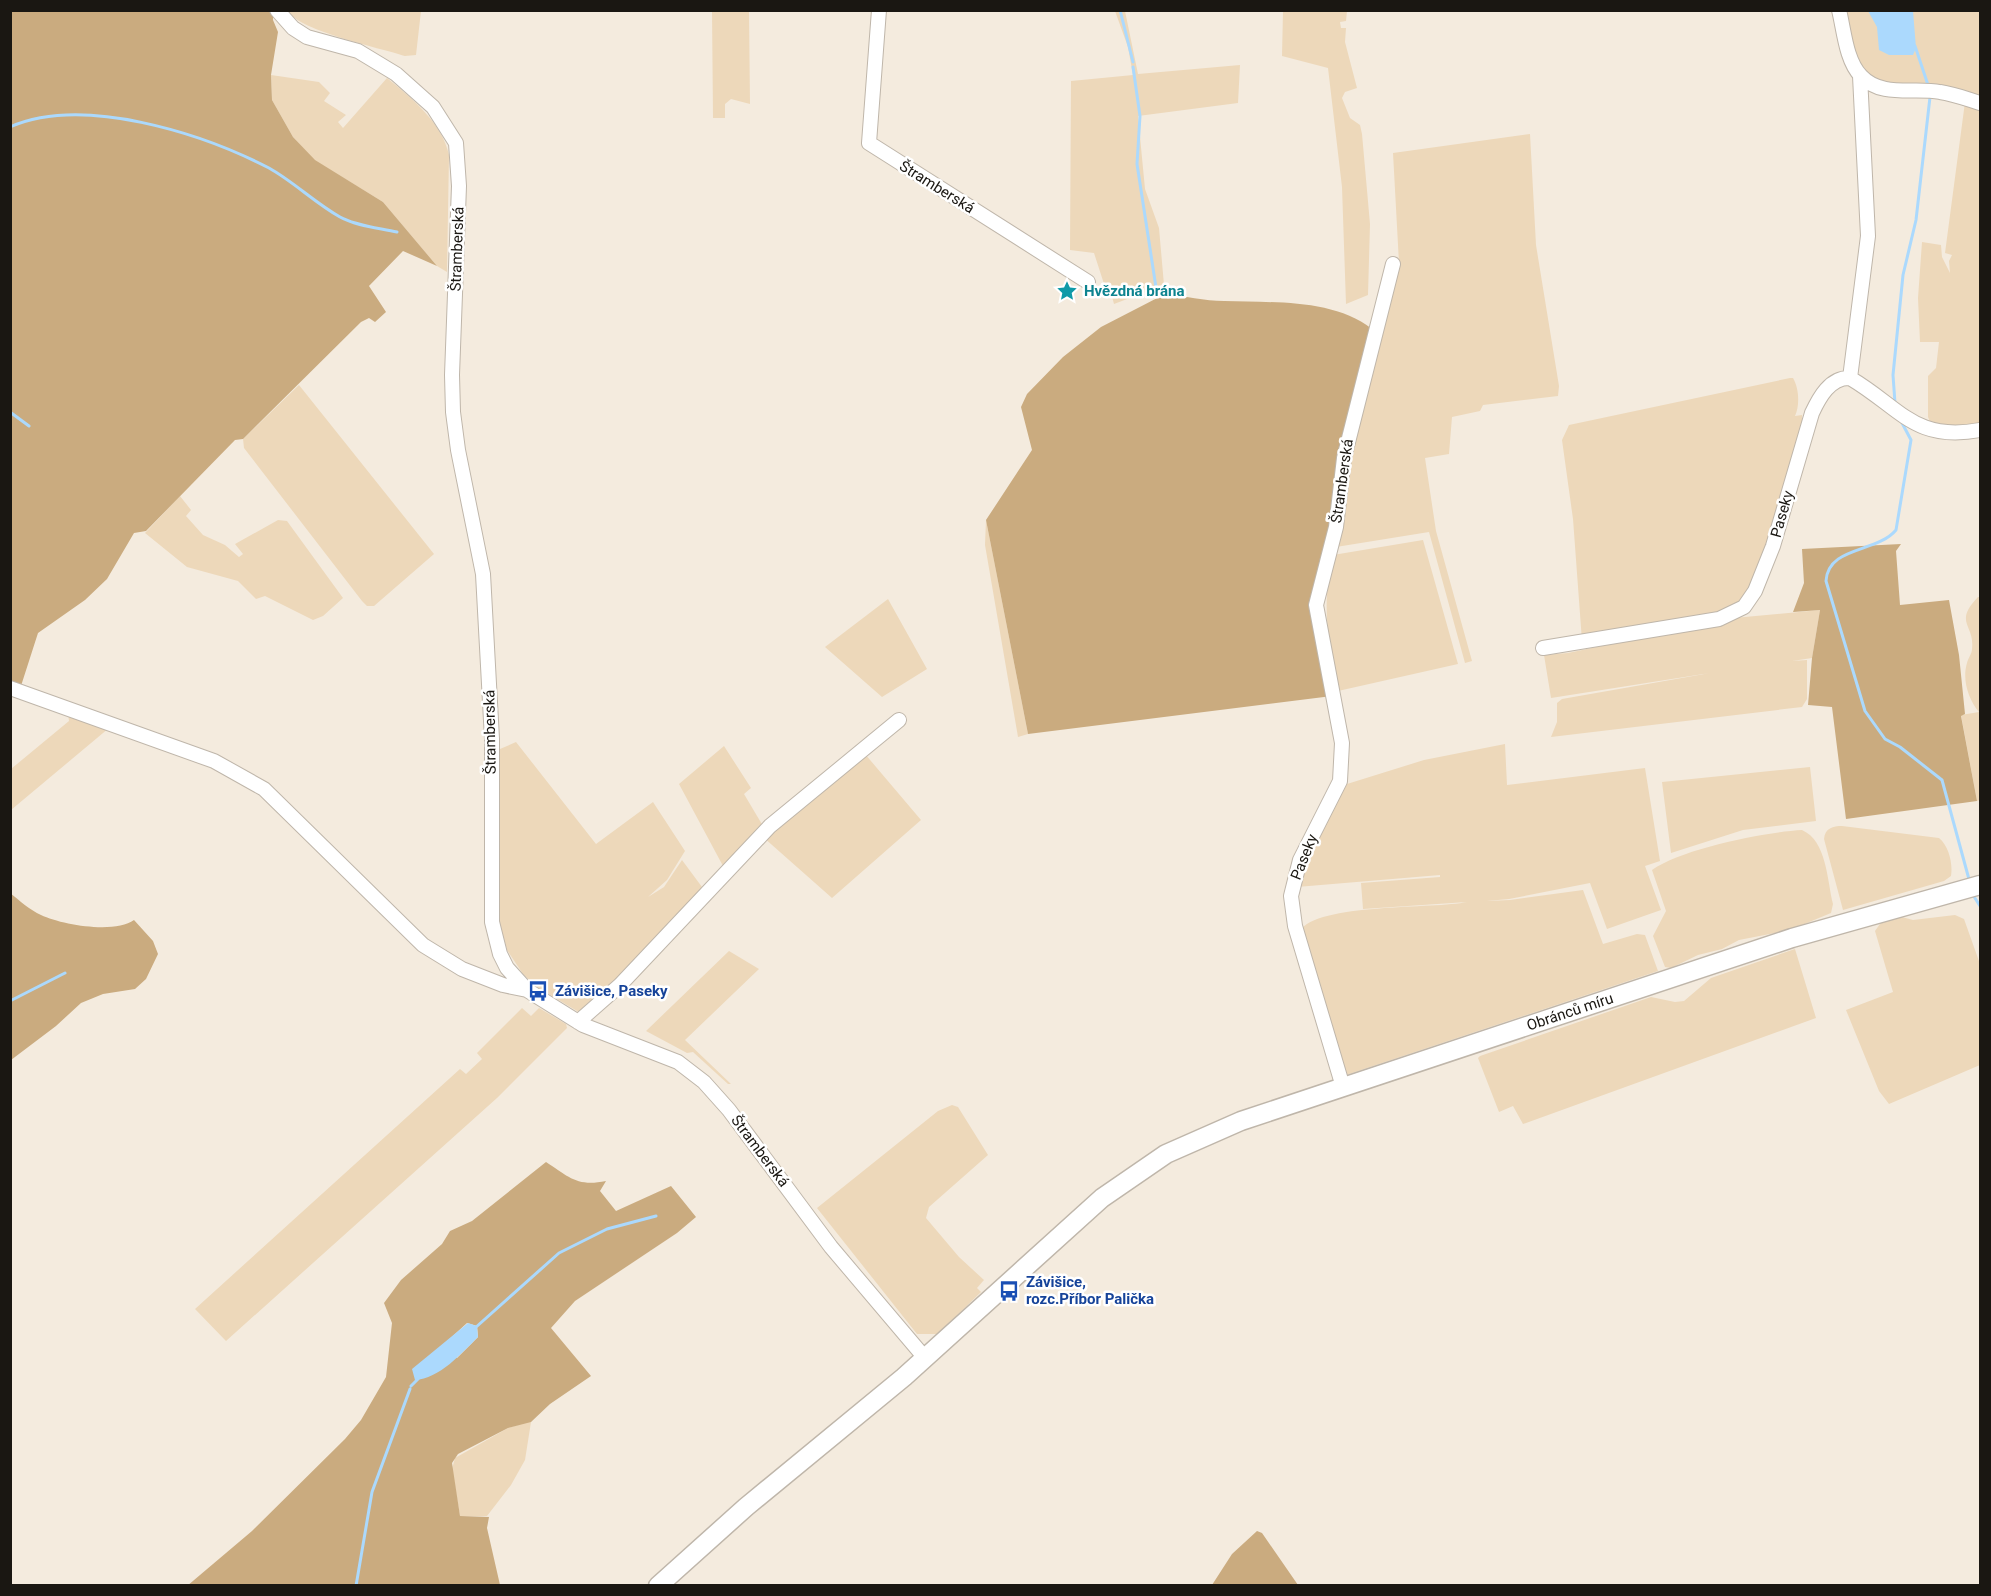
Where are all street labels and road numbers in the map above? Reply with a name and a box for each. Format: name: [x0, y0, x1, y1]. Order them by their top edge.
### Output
street label: Štramberská: [896, 157, 978, 217]
street label: Štramberská: [447, 206, 467, 292]
street label: Štramberská: [1327, 438, 1357, 524]
street label: Paseky: [1767, 488, 1797, 540]
street label: Štramberská: [480, 689, 500, 775]
street label: Paseky: [1287, 831, 1321, 883]
street label: Obránců míru: [1524, 989, 1616, 1034]
street label: Štramberská: [727, 1112, 793, 1190]

